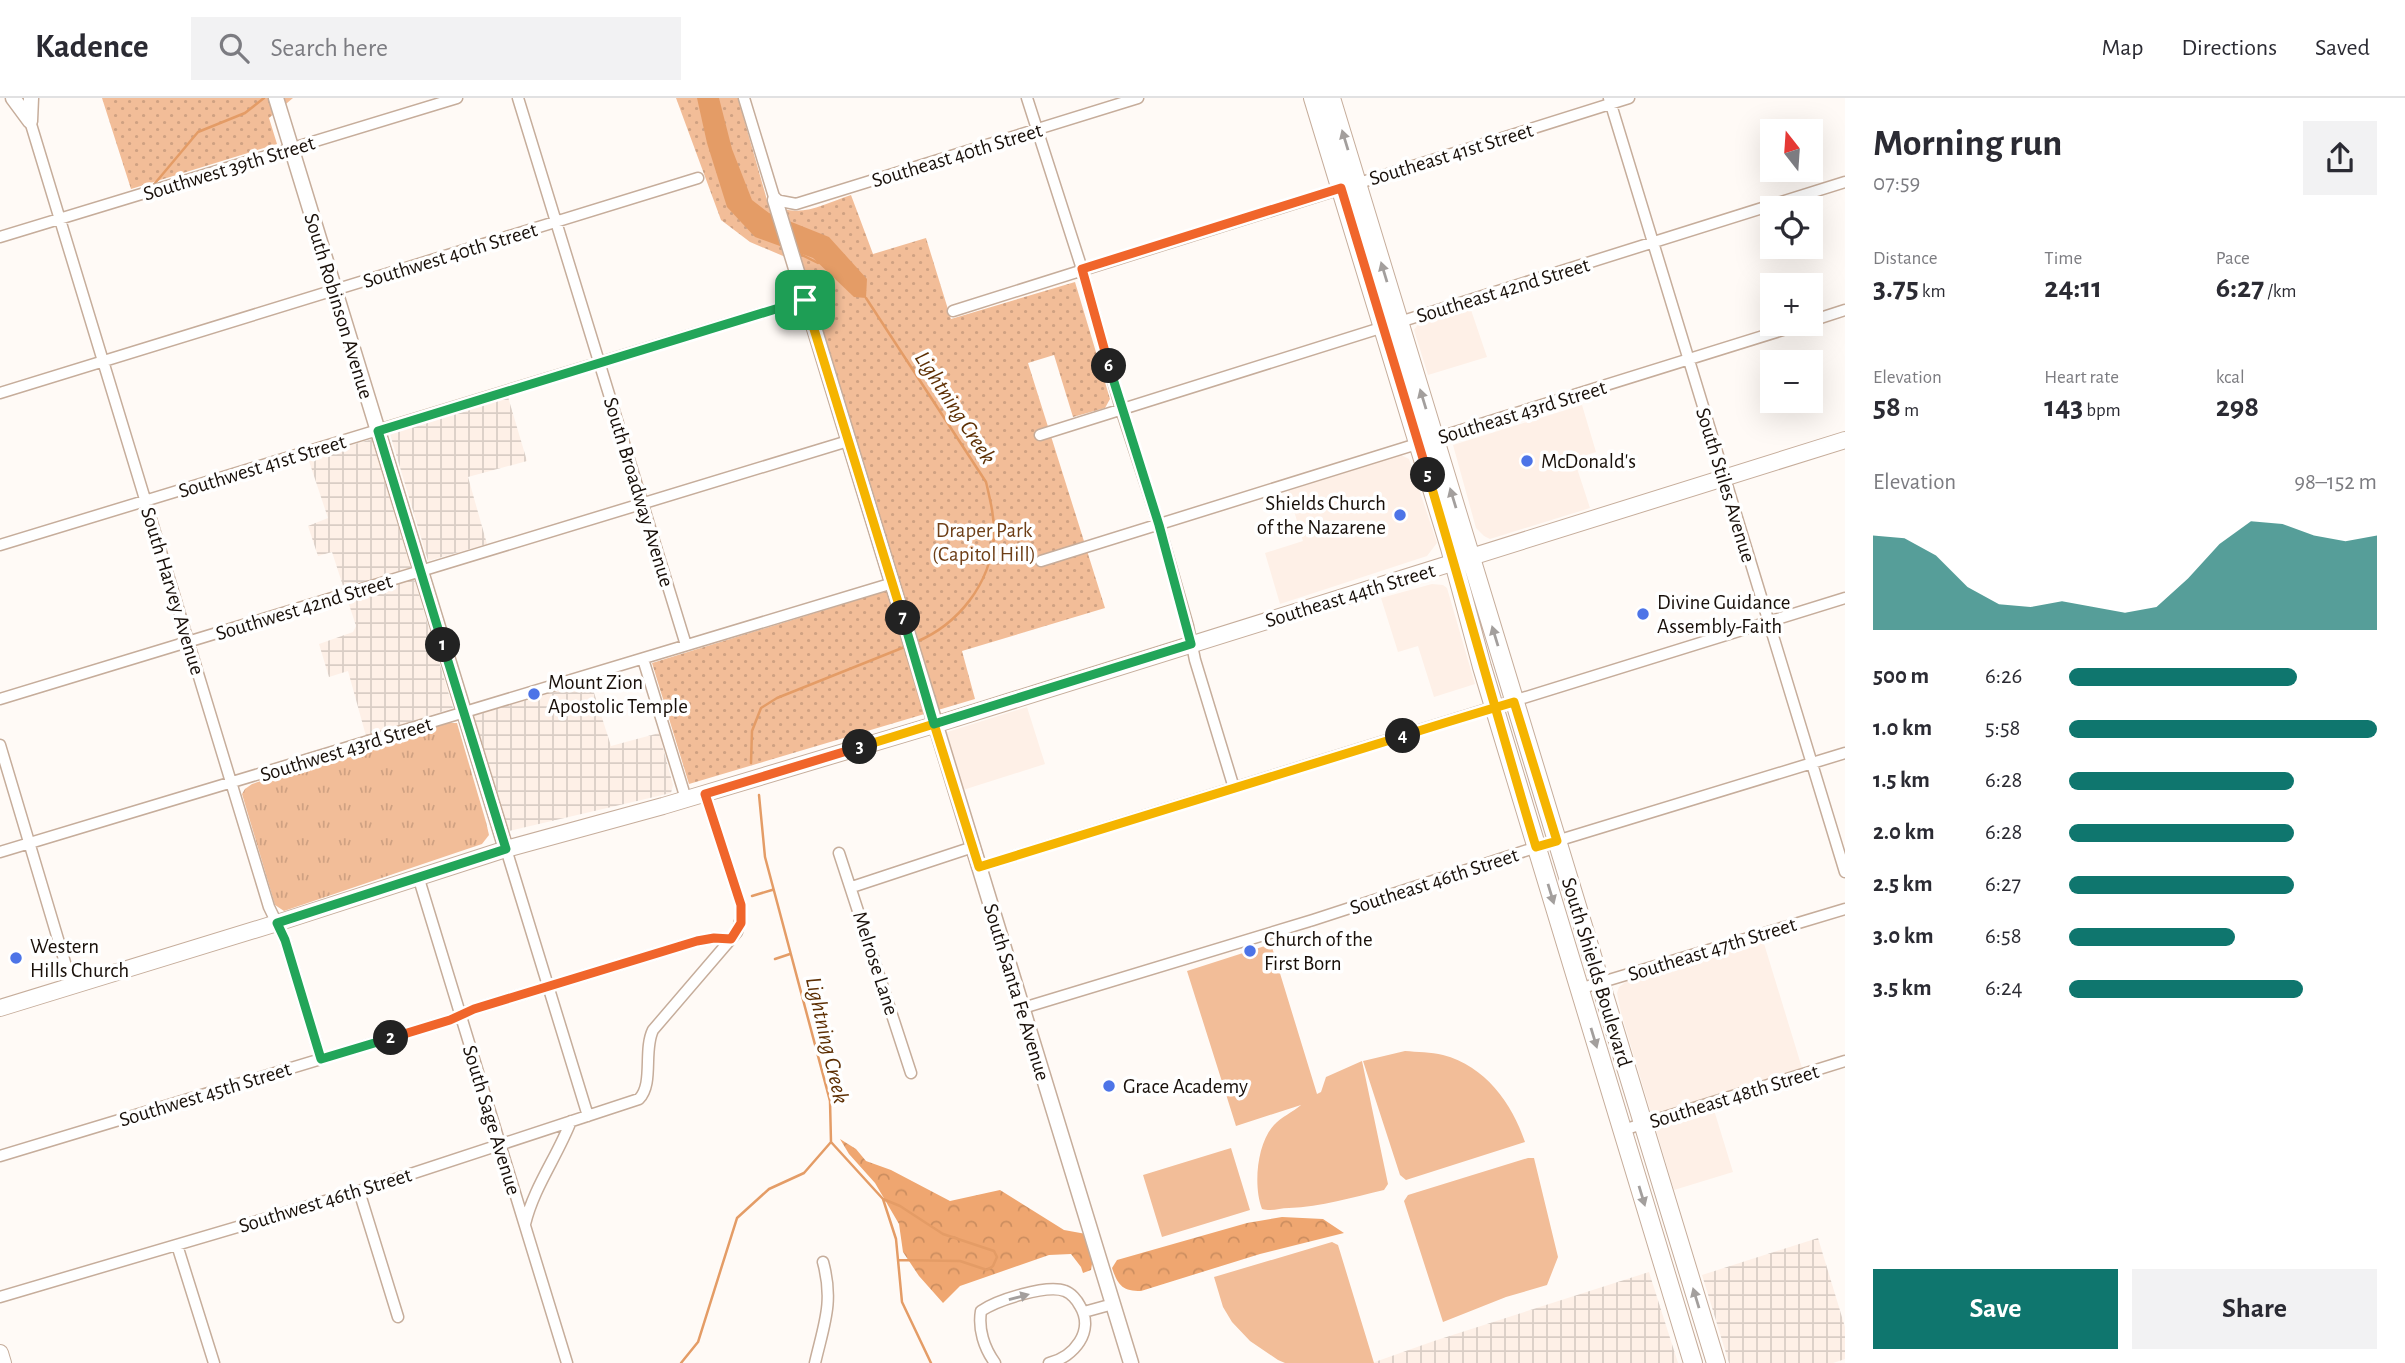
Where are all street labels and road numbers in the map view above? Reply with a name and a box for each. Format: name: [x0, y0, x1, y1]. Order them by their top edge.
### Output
street label: Southeast 40th Street: [869, 119, 1045, 191]
street label: Southeast 41st Street: [1367, 119, 1536, 189]
street label: Southwest 39th Street: [141, 132, 318, 205]
street label: South Robinson Avenue: [300, 211, 377, 401]
street label: Southwest 40th Street: [361, 219, 540, 292]
street label: Southeast 42nd Street: [1414, 254, 1592, 327]
street label: Southeast 43rd Street: [1436, 377, 1609, 448]
street label: South Broadway Avenue: [600, 395, 677, 589]
street label: South Stiles Avenue: [1692, 405, 1759, 565]
street label: Southwest 41st Street: [176, 431, 349, 502]
street label: South Harvey Avenue: [137, 505, 208, 677]
street label: Southeast 44th Street: [1263, 560, 1438, 631]
street label: Southwest 42nd Street: [213, 571, 395, 644]
street label: Southwest 43rd Street: [258, 713, 435, 786]
street label: Southeast 46th Street: [1347, 844, 1521, 919]
street label: South Shields Boulevard: [1558, 875, 1635, 1069]
street label: South Santa Fe Avenue: [980, 901, 1053, 1083]
street label: Melrose Lane: [849, 909, 902, 1018]
street label: Southeast 47th Street: [1625, 914, 1799, 985]
street label: South Sage Avenue: [459, 1043, 524, 1198]
street label: Southwest 45th Street: [117, 1058, 294, 1131]
street label: Southeast 48th Street: [1647, 1061, 1822, 1132]
street label: Southwest 46th Street: [236, 1164, 414, 1237]

